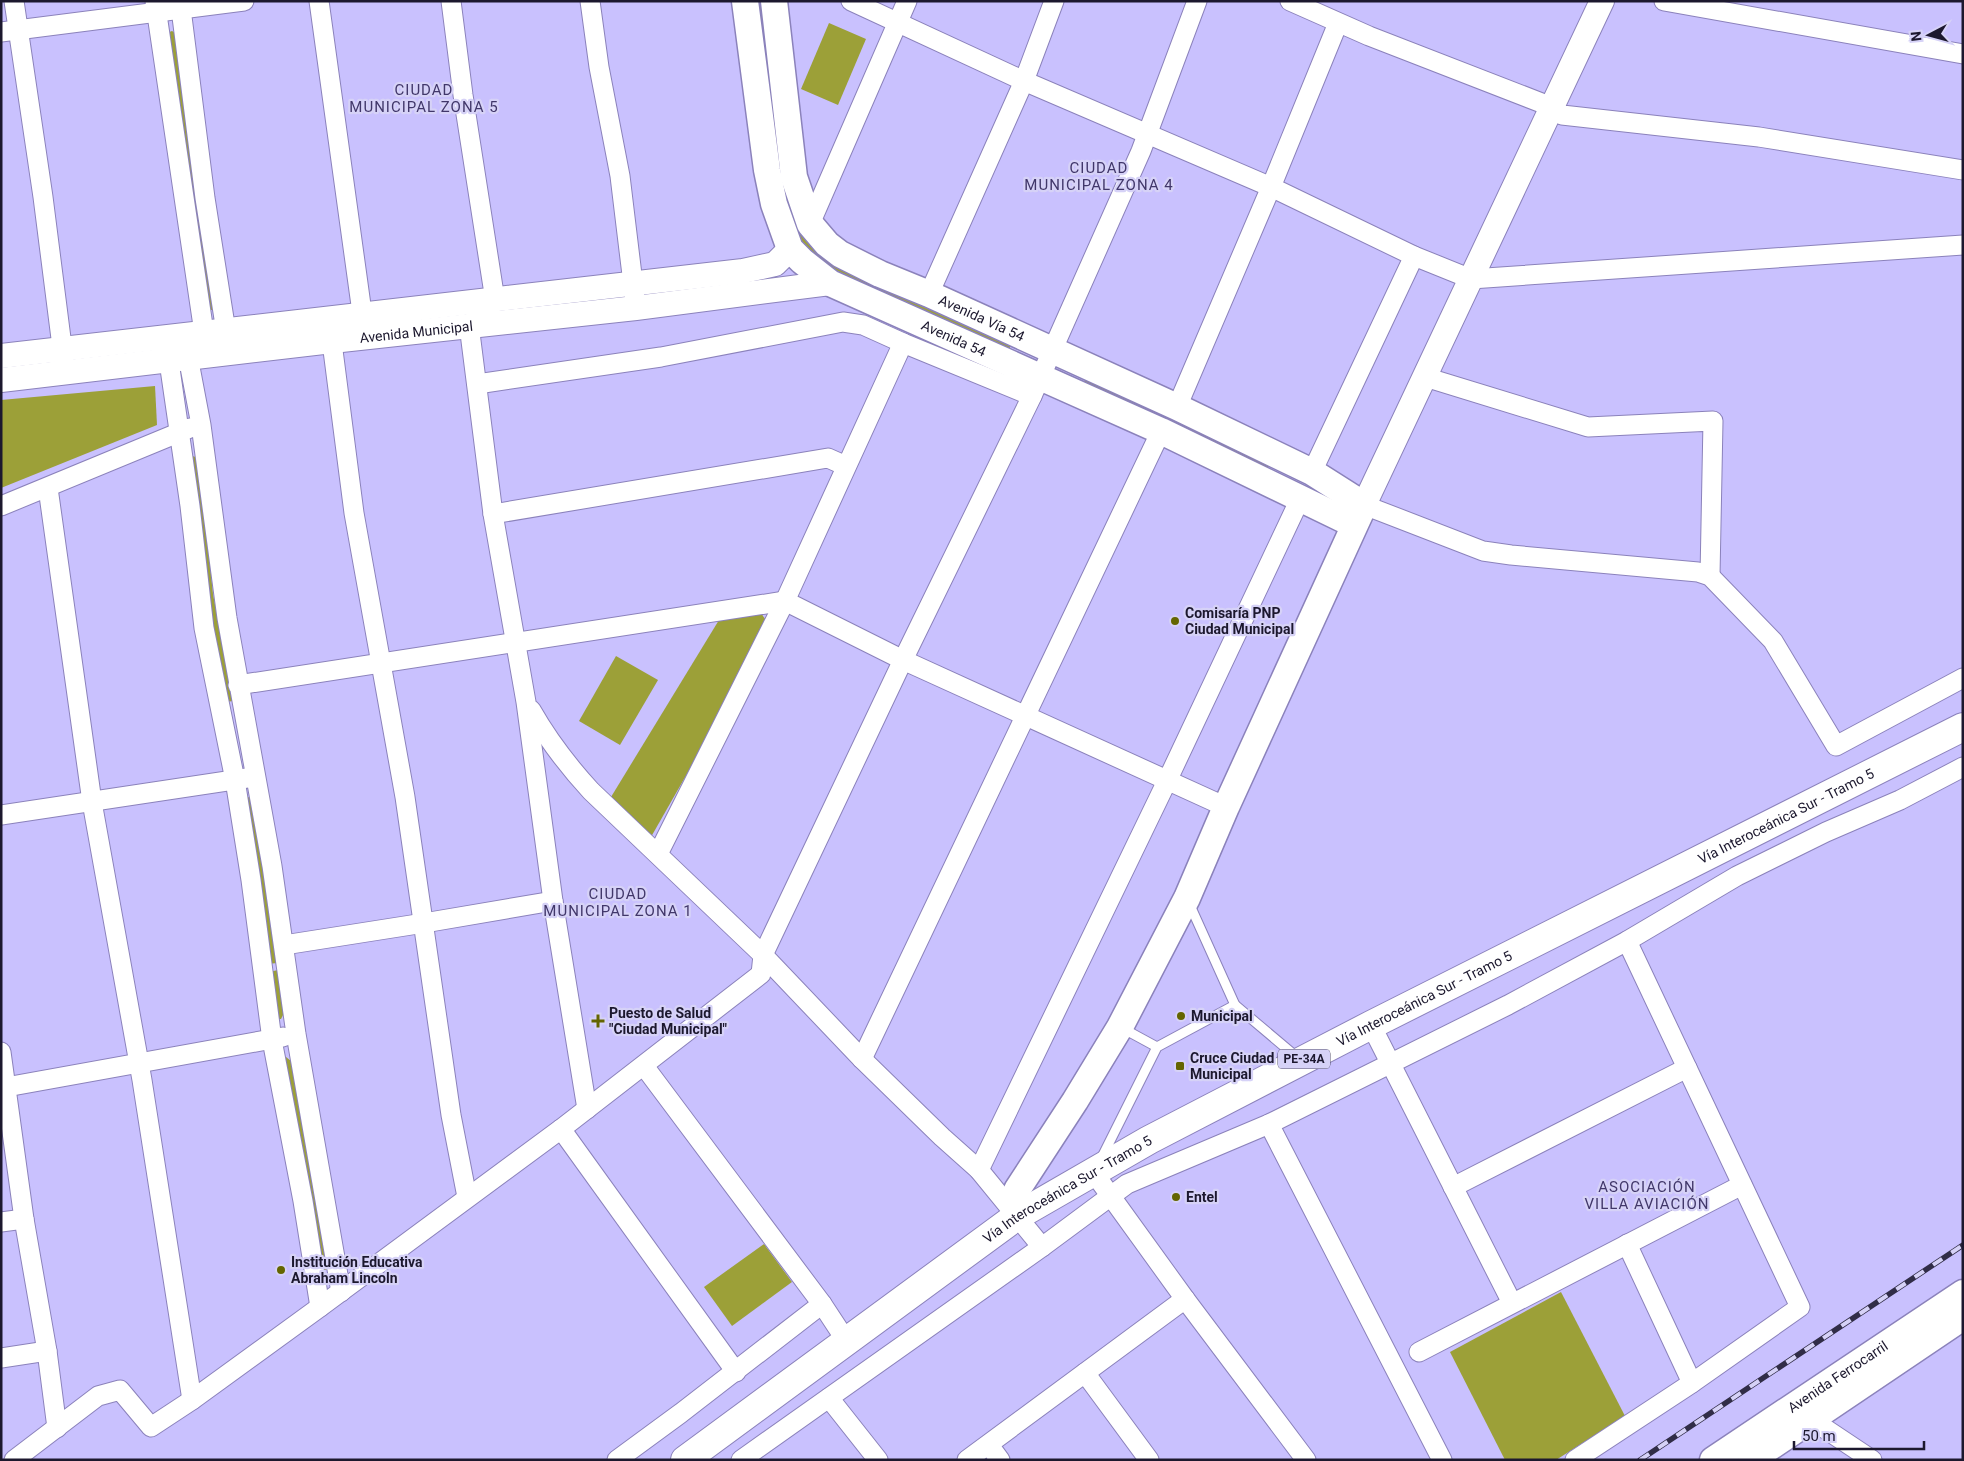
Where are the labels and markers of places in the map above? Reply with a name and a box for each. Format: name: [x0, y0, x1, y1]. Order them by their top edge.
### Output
place label: Comisaría PNP Ciudad Municipal: [1185, 605, 1294, 637]
marker: Comisaría PNP Ciudad Municipal: [1169, 615, 1181, 627]
place label: Puesto de Salud "Ciudad Municipal": [609, 1005, 728, 1037]
place label: Municipal: [1191, 1008, 1253, 1024]
marker: Municipal: [1175, 1010, 1187, 1022]
marker: Puesto de Salud "Ciudad Municipal": [591, 1014, 605, 1028]
place label: Cruce Ciudad Municipal: [1190, 1050, 1275, 1082]
marker: Cruce Ciudad Municipal: [1174, 1060, 1186, 1072]
place label: Entel: [1186, 1189, 1218, 1205]
marker: Entel: [1170, 1191, 1182, 1203]
place label: Institución Educativa Abraham Lincoln: [291, 1254, 423, 1286]
marker: Institución Educativa Abraham Lincoln: [275, 1264, 287, 1276]

